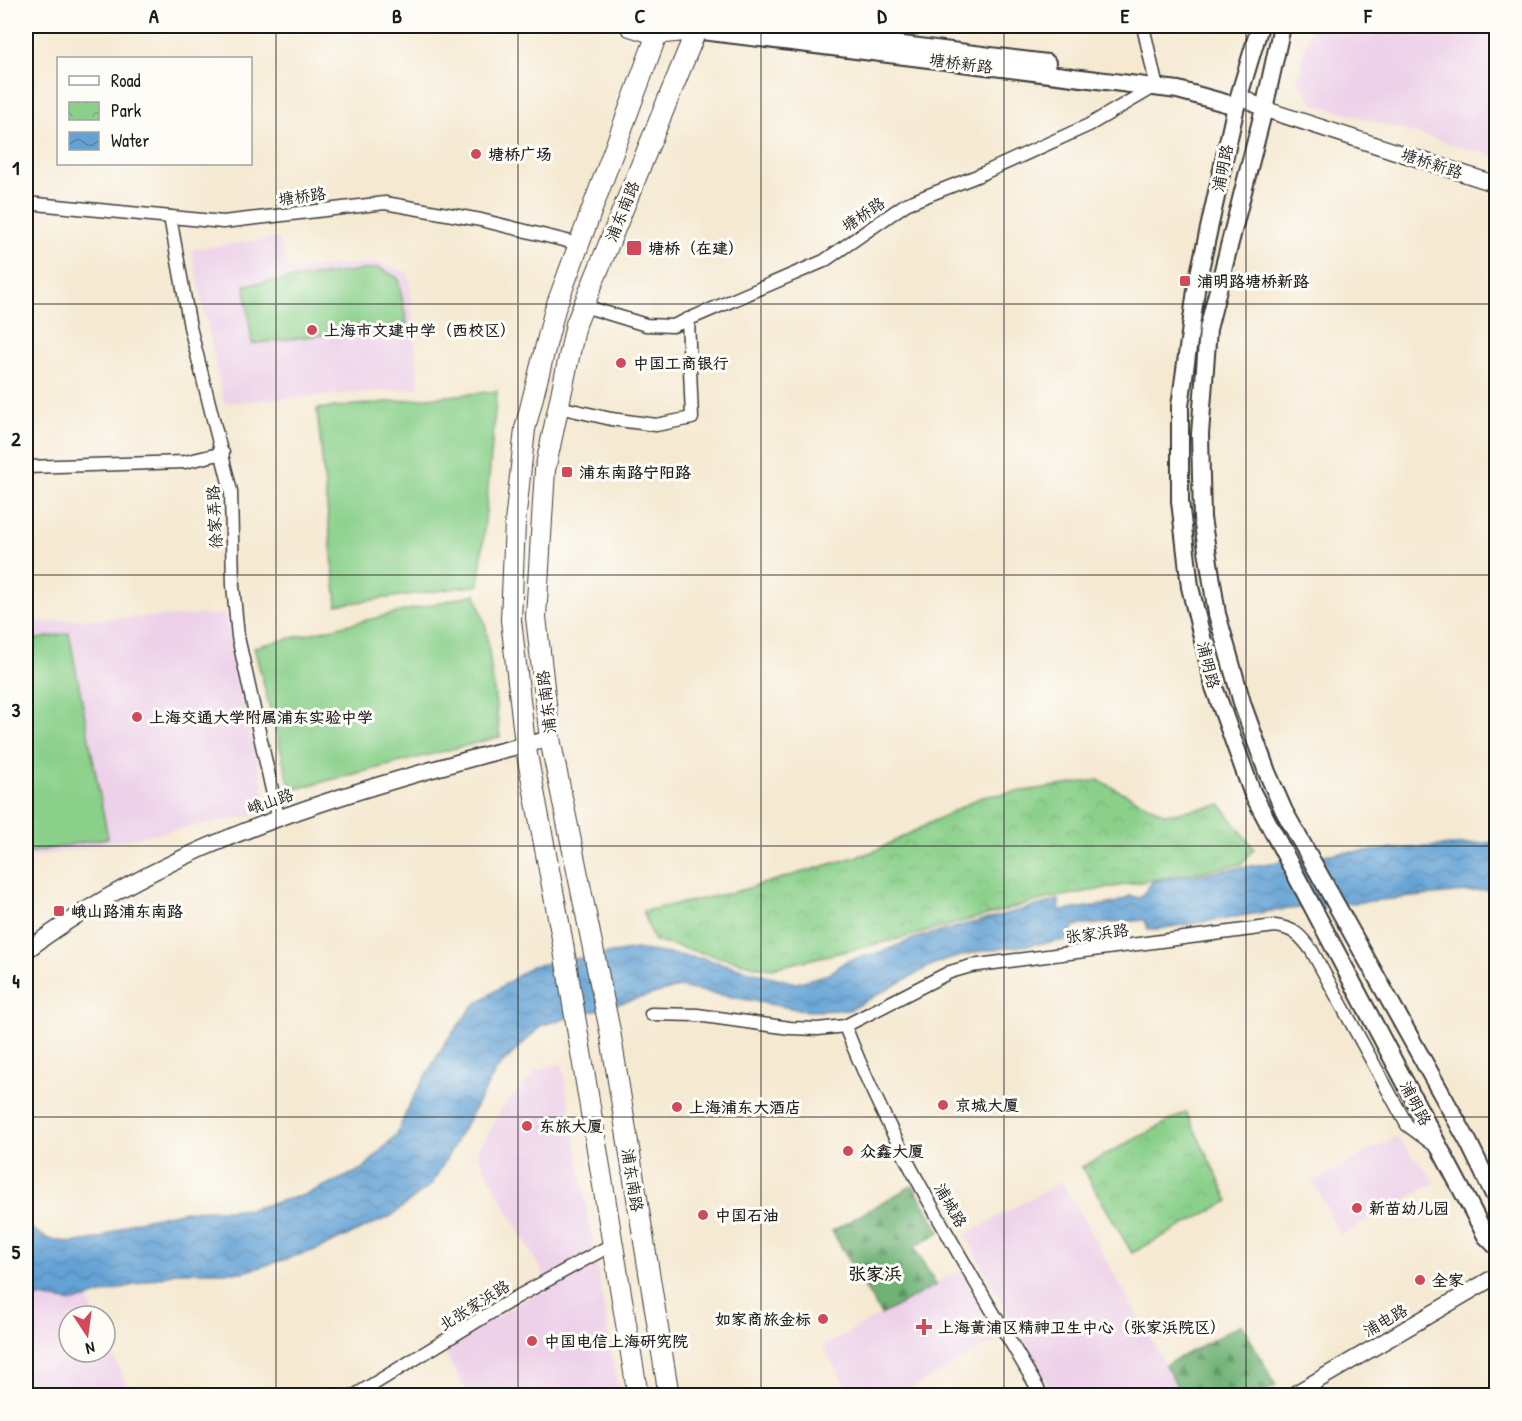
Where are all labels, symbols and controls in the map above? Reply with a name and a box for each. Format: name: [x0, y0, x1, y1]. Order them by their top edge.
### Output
text: A: [149, 2, 159, 29]
text: B: [392, 2, 402, 29]
text: C: [635, 2, 646, 29]
text: D: [877, 2, 887, 29]
text: E: [1121, 2, 1130, 29]
text: F: [1363, 2, 1373, 29]
street label: 塘桥新路: [928, 48, 994, 78]
legend: [57, 57, 252, 165]
text: Road: [111, 68, 141, 93]
text: Park: [111, 98, 142, 123]
text: Water: [111, 128, 149, 153]
street label: 浦明路: [1206, 142, 1238, 194]
place label: 塘桥广场: [488, 143, 552, 165]
street label: 塘桥新路: [1398, 143, 1466, 183]
marker: 塘桥广场: [469, 147, 483, 161]
text: 1: [12, 154, 20, 181]
street label: 浦东南路: [600, 177, 644, 245]
street label: 塘桥路: [277, 182, 327, 210]
street label: 塘桥路: [837, 191, 889, 237]
place label: 塘桥（在建）: [648, 237, 744, 259]
marker: 塘桥（在建）: [625, 239, 643, 257]
place label: 浦明路塘桥新路: [1197, 270, 1309, 292]
marker: 浦明路塘桥新路: [1178, 274, 1192, 288]
place label: 上海市文建中学（西校区）: [324, 319, 516, 341]
marker: 上海市文建中学（西校区）: [305, 323, 319, 337]
place label: 中国工商银行: [633, 352, 729, 374]
marker: 中国工商银行: [614, 356, 628, 370]
text: 2: [11, 425, 21, 452]
place label: 浦东南路宁阳路: [579, 461, 691, 483]
marker: 浦东南路宁阳路: [560, 465, 574, 479]
street label: 徐家弄路: [201, 484, 227, 550]
street label: 浦明路: [1193, 639, 1225, 691]
street label: 浦东南路: [531, 669, 561, 735]
text: 3: [12, 696, 21, 723]
place label: 上海交通大学附属浦东实验中学: [149, 706, 373, 728]
marker: 上海交通大学附属浦东实验中学: [130, 710, 144, 724]
street label: 峨山路: [244, 783, 296, 819]
place label: 峨山路浦东南路: [71, 900, 183, 922]
marker: 峨山路浦东南路: [52, 904, 66, 918]
street label: 张家浜路: [1064, 918, 1130, 948]
text: 4: [12, 967, 20, 994]
street label: 浦明路: [1395, 1077, 1437, 1129]
place label: 京城大厦: [955, 1094, 1019, 1116]
place label: 上海浦东大酒店: [689, 1096, 801, 1118]
marker: 京城大厦: [936, 1098, 950, 1112]
marker: 上海浦东大酒店: [670, 1100, 684, 1114]
place label: 东旅大厦: [539, 1115, 603, 1137]
marker: 东旅大厦: [520, 1119, 534, 1133]
place label: 众鑫大厦: [860, 1140, 924, 1162]
marker: 众鑫大厦: [841, 1144, 855, 1158]
street label: 浦东南路: [617, 1147, 649, 1213]
street label: 浦城路: [929, 1179, 973, 1231]
place label: 新苗幼儿园: [1369, 1197, 1449, 1219]
marker: 新苗幼儿园: [1350, 1201, 1364, 1215]
place label: 中国石油: [715, 1204, 779, 1226]
marker: 中国石油: [696, 1208, 710, 1222]
text: 5: [12, 1238, 21, 1265]
district label: 张家浜: [848, 1261, 902, 1286]
place label: 全家: [1432, 1269, 1464, 1291]
marker: 全家: [1413, 1273, 1427, 1287]
street label: 北张家浜路: [434, 1274, 514, 1336]
street label: 浦电路: [1359, 1298, 1411, 1342]
north arrow: [57, 1304, 117, 1364]
place label: 如家商旅金标: [715, 1308, 811, 1330]
marker: 如家商旅金标: [816, 1312, 830, 1326]
place label: 上海黄浦区精神卫生中心（张家浜院区）: [938, 1316, 1226, 1338]
marker: 上海黄浦区精神卫生中心（张家浜院区）: [915, 1318, 933, 1336]
place label: 中国电信上海研究院: [544, 1330, 688, 1352]
marker: 中国电信上海研究院: [525, 1334, 539, 1348]
text: N: [83, 1337, 97, 1360]

